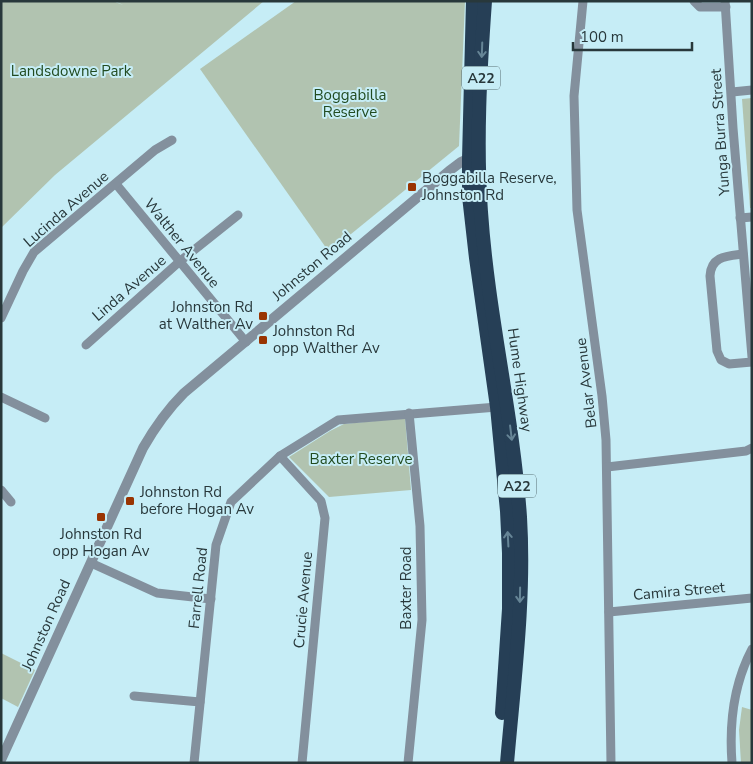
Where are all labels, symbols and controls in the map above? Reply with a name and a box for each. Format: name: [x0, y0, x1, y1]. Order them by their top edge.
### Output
scale bar: [573, 20, 692, 52]
text: 100 m: [580, 27, 624, 47]
one-way arrow: [478, 42, 487, 58]
park label: Landsdowne Park: [11, 61, 132, 81]
road number: A22: [462, 66, 500, 90]
street label: Yunga Burra Street: [706, 67, 734, 197]
park label: Boggabilla Reserve: [313, 85, 387, 122]
street label: Lucinda Avenue: [19, 166, 113, 252]
place label: Boggabilla Reserve, Johnston Rd: [421, 168, 557, 205]
marker: Boggabilla Reserve, Johnston Rd: [406, 181, 418, 193]
street label: Walther Avenue: [140, 194, 224, 292]
street label: Johnston Road: [267, 227, 356, 306]
street label: Linda Avenue: [88, 250, 170, 326]
place label: Johnston Rd at Walther Av: [159, 297, 253, 334]
marker: Johnston Rd at Walther Av: [257, 310, 269, 322]
place label: Johnston Rd opp Walther Av: [272, 321, 380, 358]
street label: Hume Highway: [503, 327, 537, 434]
marker: Johnston Rd opp Walther Av: [257, 334, 269, 346]
street label: Belar Avenue: [571, 337, 601, 429]
one-way arrow: [506, 425, 516, 441]
park label: Baxter Reserve: [310, 449, 412, 469]
road number: A22: [498, 474, 536, 498]
place label: Johnston Rd before Hogan Av: [139, 482, 254, 519]
marker: Johnston Rd before Hogan Av: [124, 495, 136, 507]
marker: Johnston Rd opp Hogan Av: [95, 511, 107, 523]
place label: Johnston Rd opp Hogan Av: [53, 524, 150, 561]
one-way arrow: [504, 532, 513, 548]
street label: Farrell Road: [184, 546, 212, 630]
street label: Baxter Road: [396, 546, 416, 630]
street label: Crucie Avenue: [289, 551, 317, 649]
street label: Johnston Road: [16, 576, 75, 675]
street label: Camira Street: [632, 577, 727, 605]
one-way arrow: [515, 586, 525, 603]

